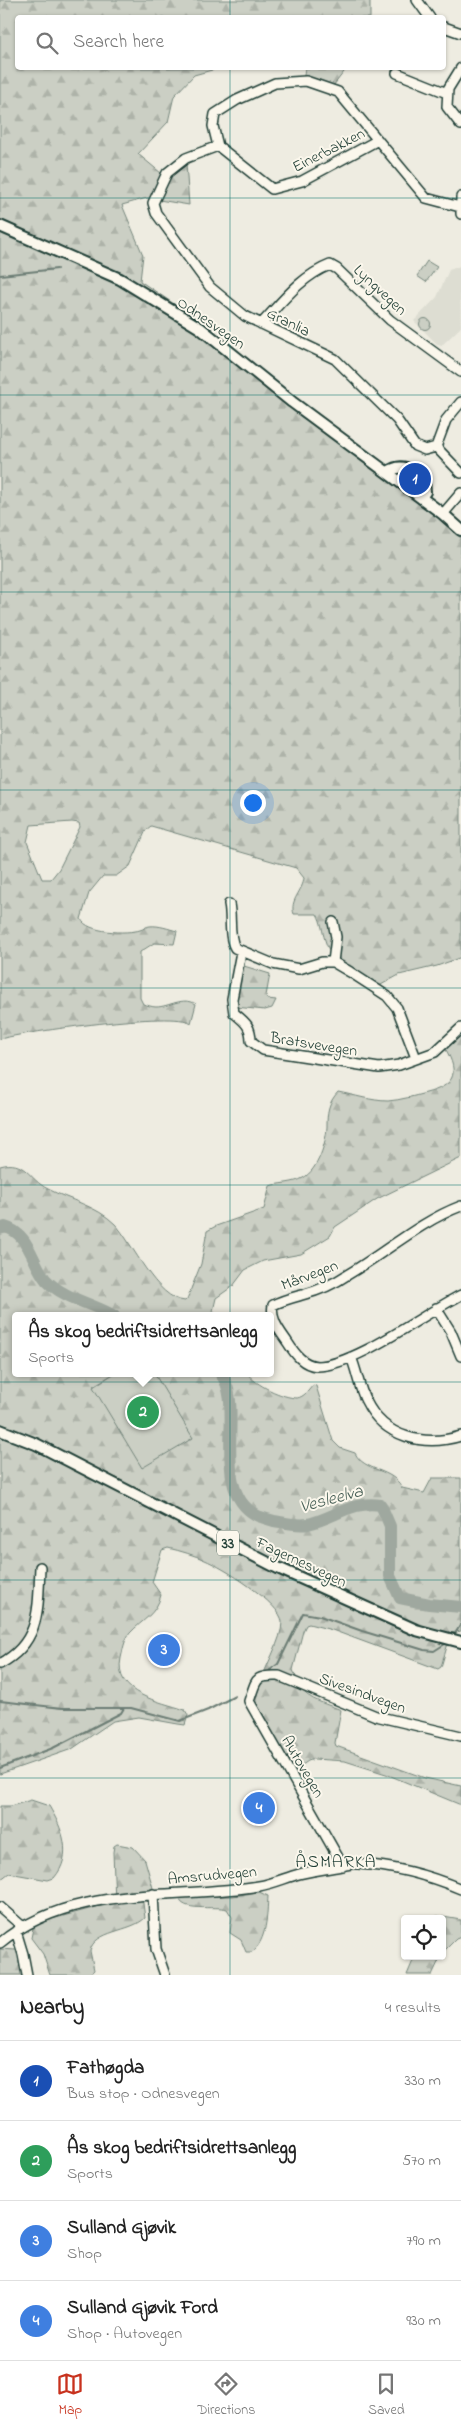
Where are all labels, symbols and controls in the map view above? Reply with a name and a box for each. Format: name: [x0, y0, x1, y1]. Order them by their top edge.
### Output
search box: [15, 15, 446, 70]
icon: search: [33, 29, 61, 57]
text: Search here: [73, 29, 164, 56]
street label: Einerbakken: [288, 122, 370, 179]
street label: Lyngvegen: [347, 259, 412, 322]
street label: Odnesvegen: [172, 291, 250, 356]
street label: Granlia: [262, 302, 314, 344]
pin: 1: [399, 460, 431, 498]
your location: [240, 790, 266, 816]
street label: Bratsvevegen: [267, 1026, 359, 1064]
street label: Mårvegen: [278, 1254, 342, 1298]
popup: [12, 1312, 274, 1377]
text: Ås skog bedriftsidrettsanlegg: [28, 1319, 258, 1346]
text: Sports: [28, 1346, 74, 1370]
pin: 2: [127, 1393, 159, 1431]
water label: Vesleelva: [297, 1479, 366, 1521]
road number: 33: [217, 1530, 239, 1556]
street label: Fagernesvegen: [251, 1531, 351, 1594]
pin: 3: [148, 1631, 180, 1669]
street label: Sivesindvegen: [315, 1667, 409, 1721]
street label: Autovegen: [275, 1731, 330, 1803]
pin: 4: [243, 1789, 275, 1827]
district label: ÅSMARKA: [295, 1850, 377, 1876]
street label: Amsrudvegen: [167, 1860, 258, 1892]
map controls: [401, 1915, 446, 1960]
button: locate: [401, 1915, 446, 1960]
text: Nearby: [20, 1993, 84, 2023]
text: 4 results: [385, 1996, 441, 2020]
text: Fathøgda: [67, 2055, 144, 2082]
text: 1: [33, 2069, 39, 2093]
text: 330 m: [404, 2069, 441, 2093]
text: Bus stop · Odnesvegen: [67, 2082, 220, 2106]
text: Ås skog bedriftsidrettsanlegg: [67, 2135, 296, 2162]
text: 2: [32, 2149, 40, 2173]
text: 570 m: [402, 2149, 441, 2173]
text: Sports: [67, 2162, 113, 2186]
text: Sulland Gjøvik: [67, 2215, 176, 2242]
text: 3: [33, 2229, 39, 2253]
text: 790 m: [406, 2229, 441, 2253]
text: Shop: [67, 2242, 102, 2266]
text: Sulland Gjøvik Ford: [67, 2295, 218, 2322]
text: 4: [33, 2309, 39, 2333]
text: 930 m: [406, 2309, 441, 2333]
text: Shop · Autovegen: [67, 2322, 182, 2346]
tab: Map: [56, 2370, 84, 2421]
tab: Directions: [197, 2370, 255, 2421]
tab: Saved: [368, 2370, 405, 2421]

